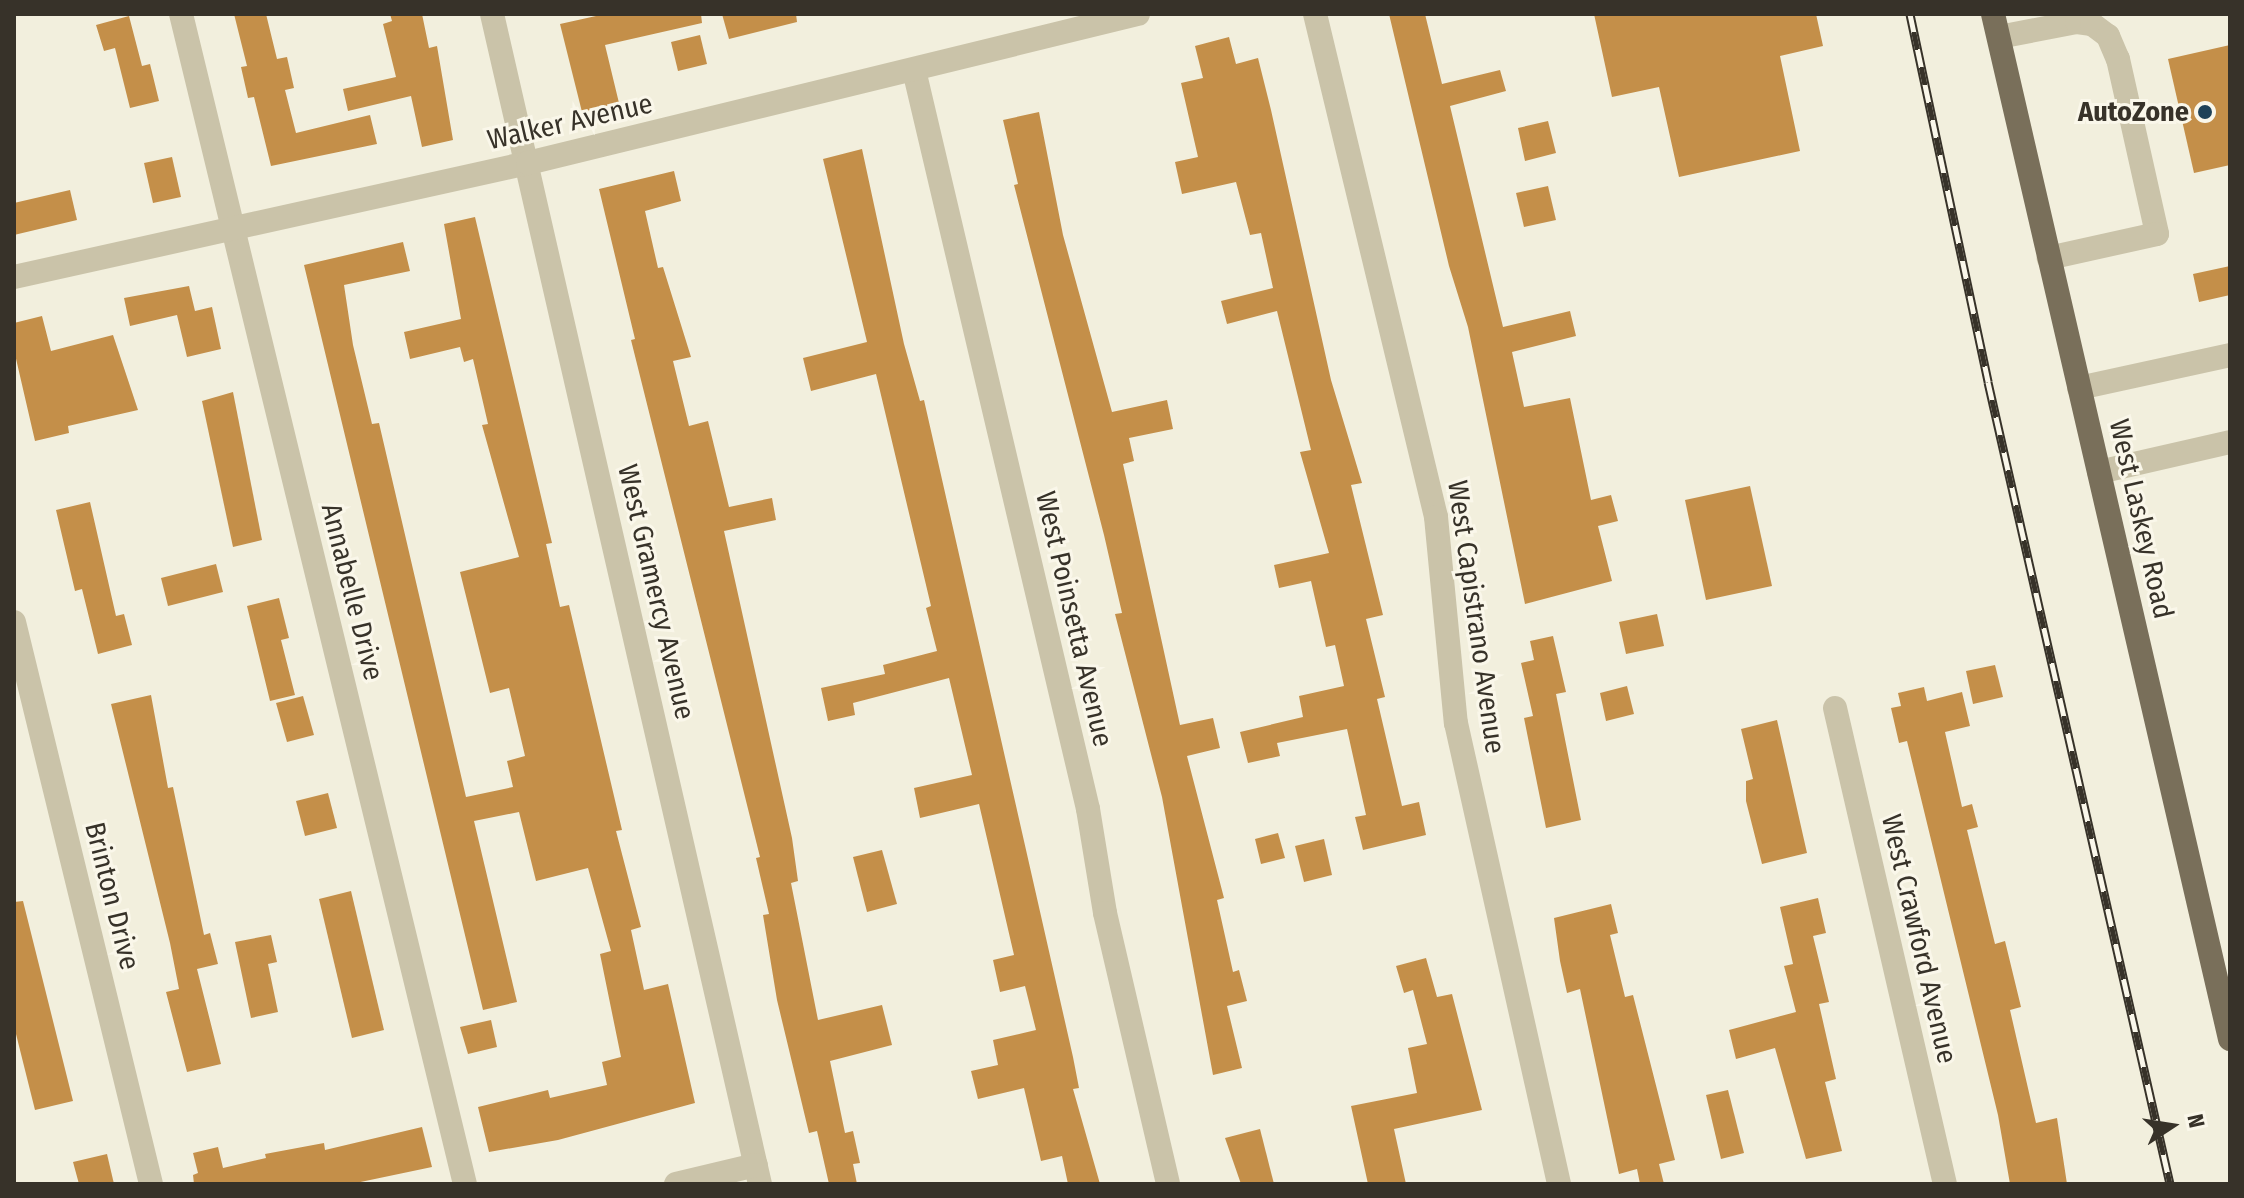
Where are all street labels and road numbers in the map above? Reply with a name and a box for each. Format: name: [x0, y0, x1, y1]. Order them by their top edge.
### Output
street label: Walker Avenue: [484, 87, 656, 157]
street label: West Laskey Road: [2102, 416, 2180, 622]
street label: West Gramercy Avenue: [610, 461, 702, 723]
street label: West Capistrano Avenue: [1440, 478, 1512, 756]
street label: West Poinsetta Avenue: [1028, 488, 1120, 750]
street label: Annabelle Drive: [314, 500, 390, 684]
street label: West Crawford Avenue: [1874, 811, 1964, 1067]
street label: Brinton Drive: [77, 819, 147, 973]

